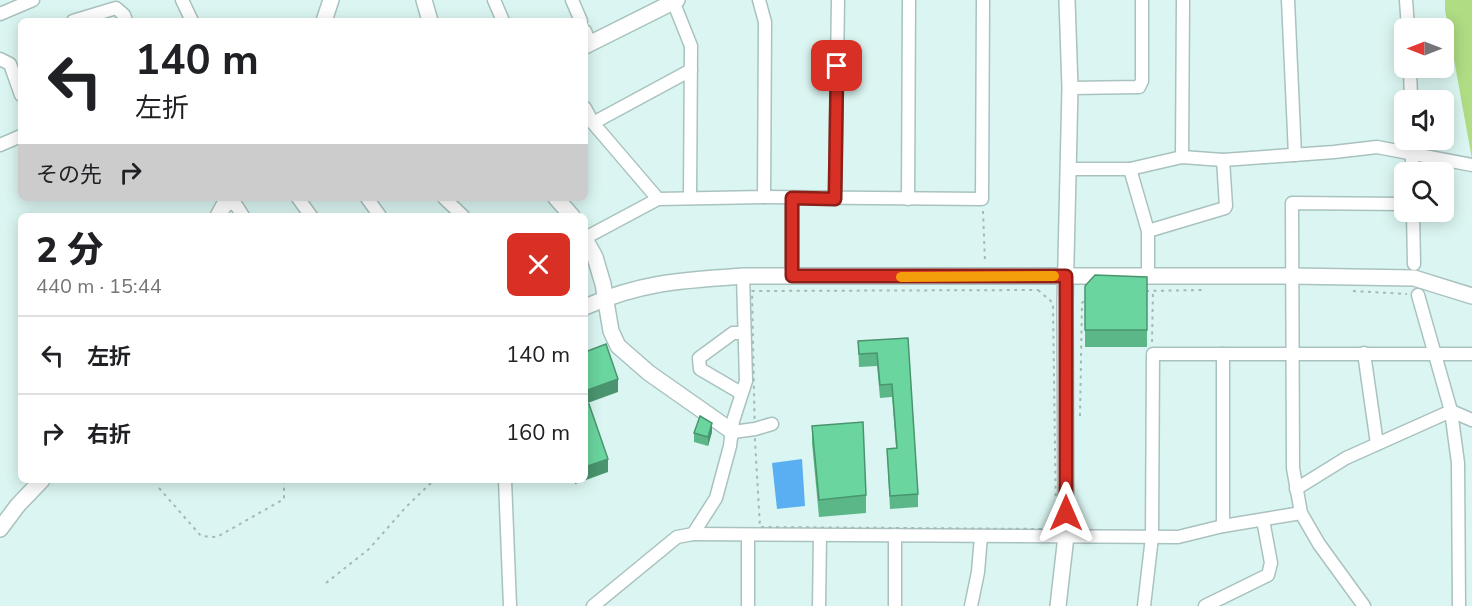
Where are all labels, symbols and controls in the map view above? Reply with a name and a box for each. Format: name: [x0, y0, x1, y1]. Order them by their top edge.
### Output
north arrow: [1394, 18, 1454, 78]
map controls: [1394, 18, 1454, 222]
text: 140 m: [135, 32, 259, 89]
pin: [811, 40, 862, 91]
icon: left: [36, 42, 114, 120]
icon: arrive: [820, 49, 853, 82]
text: 左折: [135, 90, 189, 127]
button: sound: [1394, 90, 1454, 150]
icon: right: [114, 156, 147, 189]
text: その先: [36, 160, 102, 190]
button: search: [1394, 162, 1454, 222]
text: 2 分: [36, 226, 104, 275]
button: close: [507, 233, 570, 296]
text: 440 m · 15:44: [36, 273, 162, 300]
icon: left: [36, 339, 69, 372]
text: 140 m: [506, 340, 570, 370]
text: 左折: [87, 342, 131, 372]
icon: right: [36, 417, 69, 450]
text: 160 m: [506, 418, 570, 448]
text: 右折: [87, 420, 131, 450]
position arrow: [1034, 481, 1098, 545]

